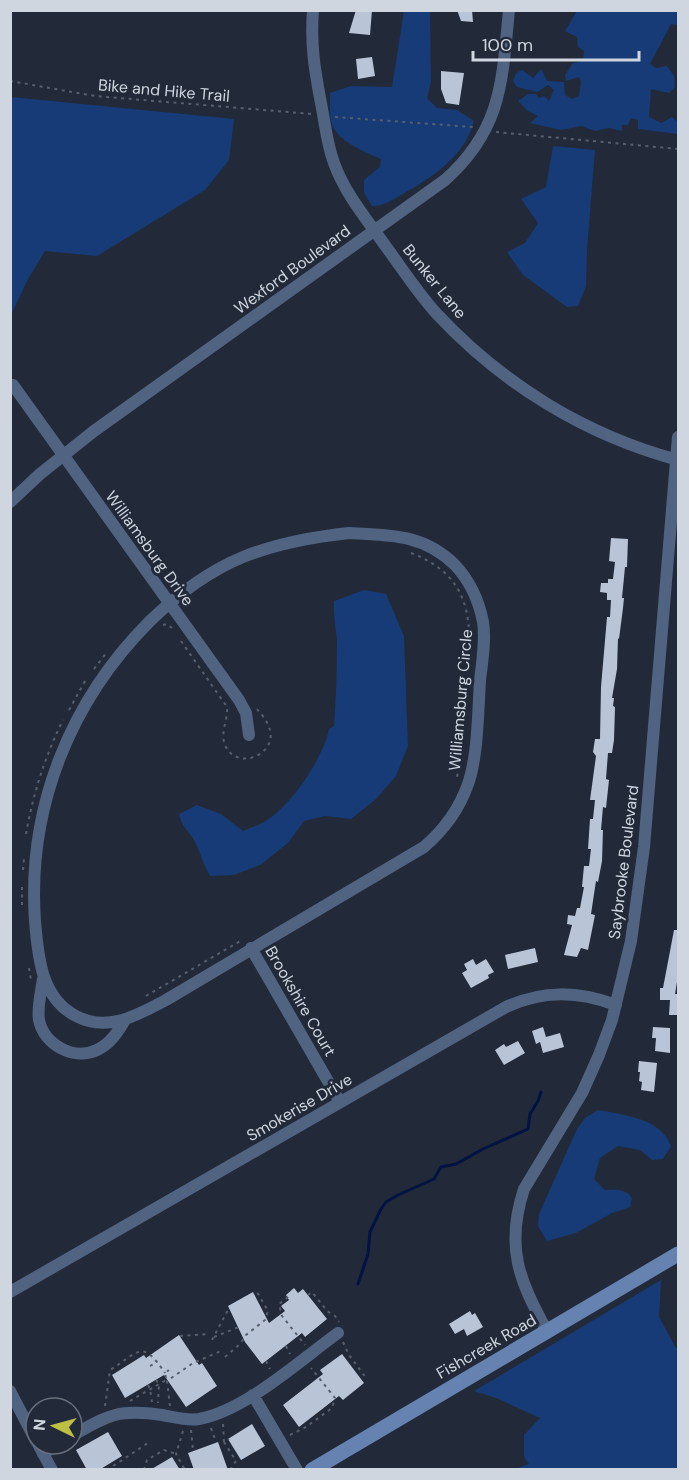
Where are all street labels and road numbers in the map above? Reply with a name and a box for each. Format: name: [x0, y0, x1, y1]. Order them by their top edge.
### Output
street label: Bike and Hike Trail: [97, 74, 231, 107]
street label: Wexford Boulevard: [230, 220, 355, 319]
street label: Bunker Lane: [398, 240, 471, 323]
street label: Williamsburg Drive: [101, 487, 198, 610]
street label: Williamsburg Circle: [444, 628, 477, 772]
street label: Saybrooke Boulevard: [604, 784, 643, 940]
street label: Brookshire Court: [260, 942, 341, 1060]
street label: Smokerise Drive: [243, 1069, 356, 1146]
street label: Fishcreek Road: [432, 1309, 540, 1384]

